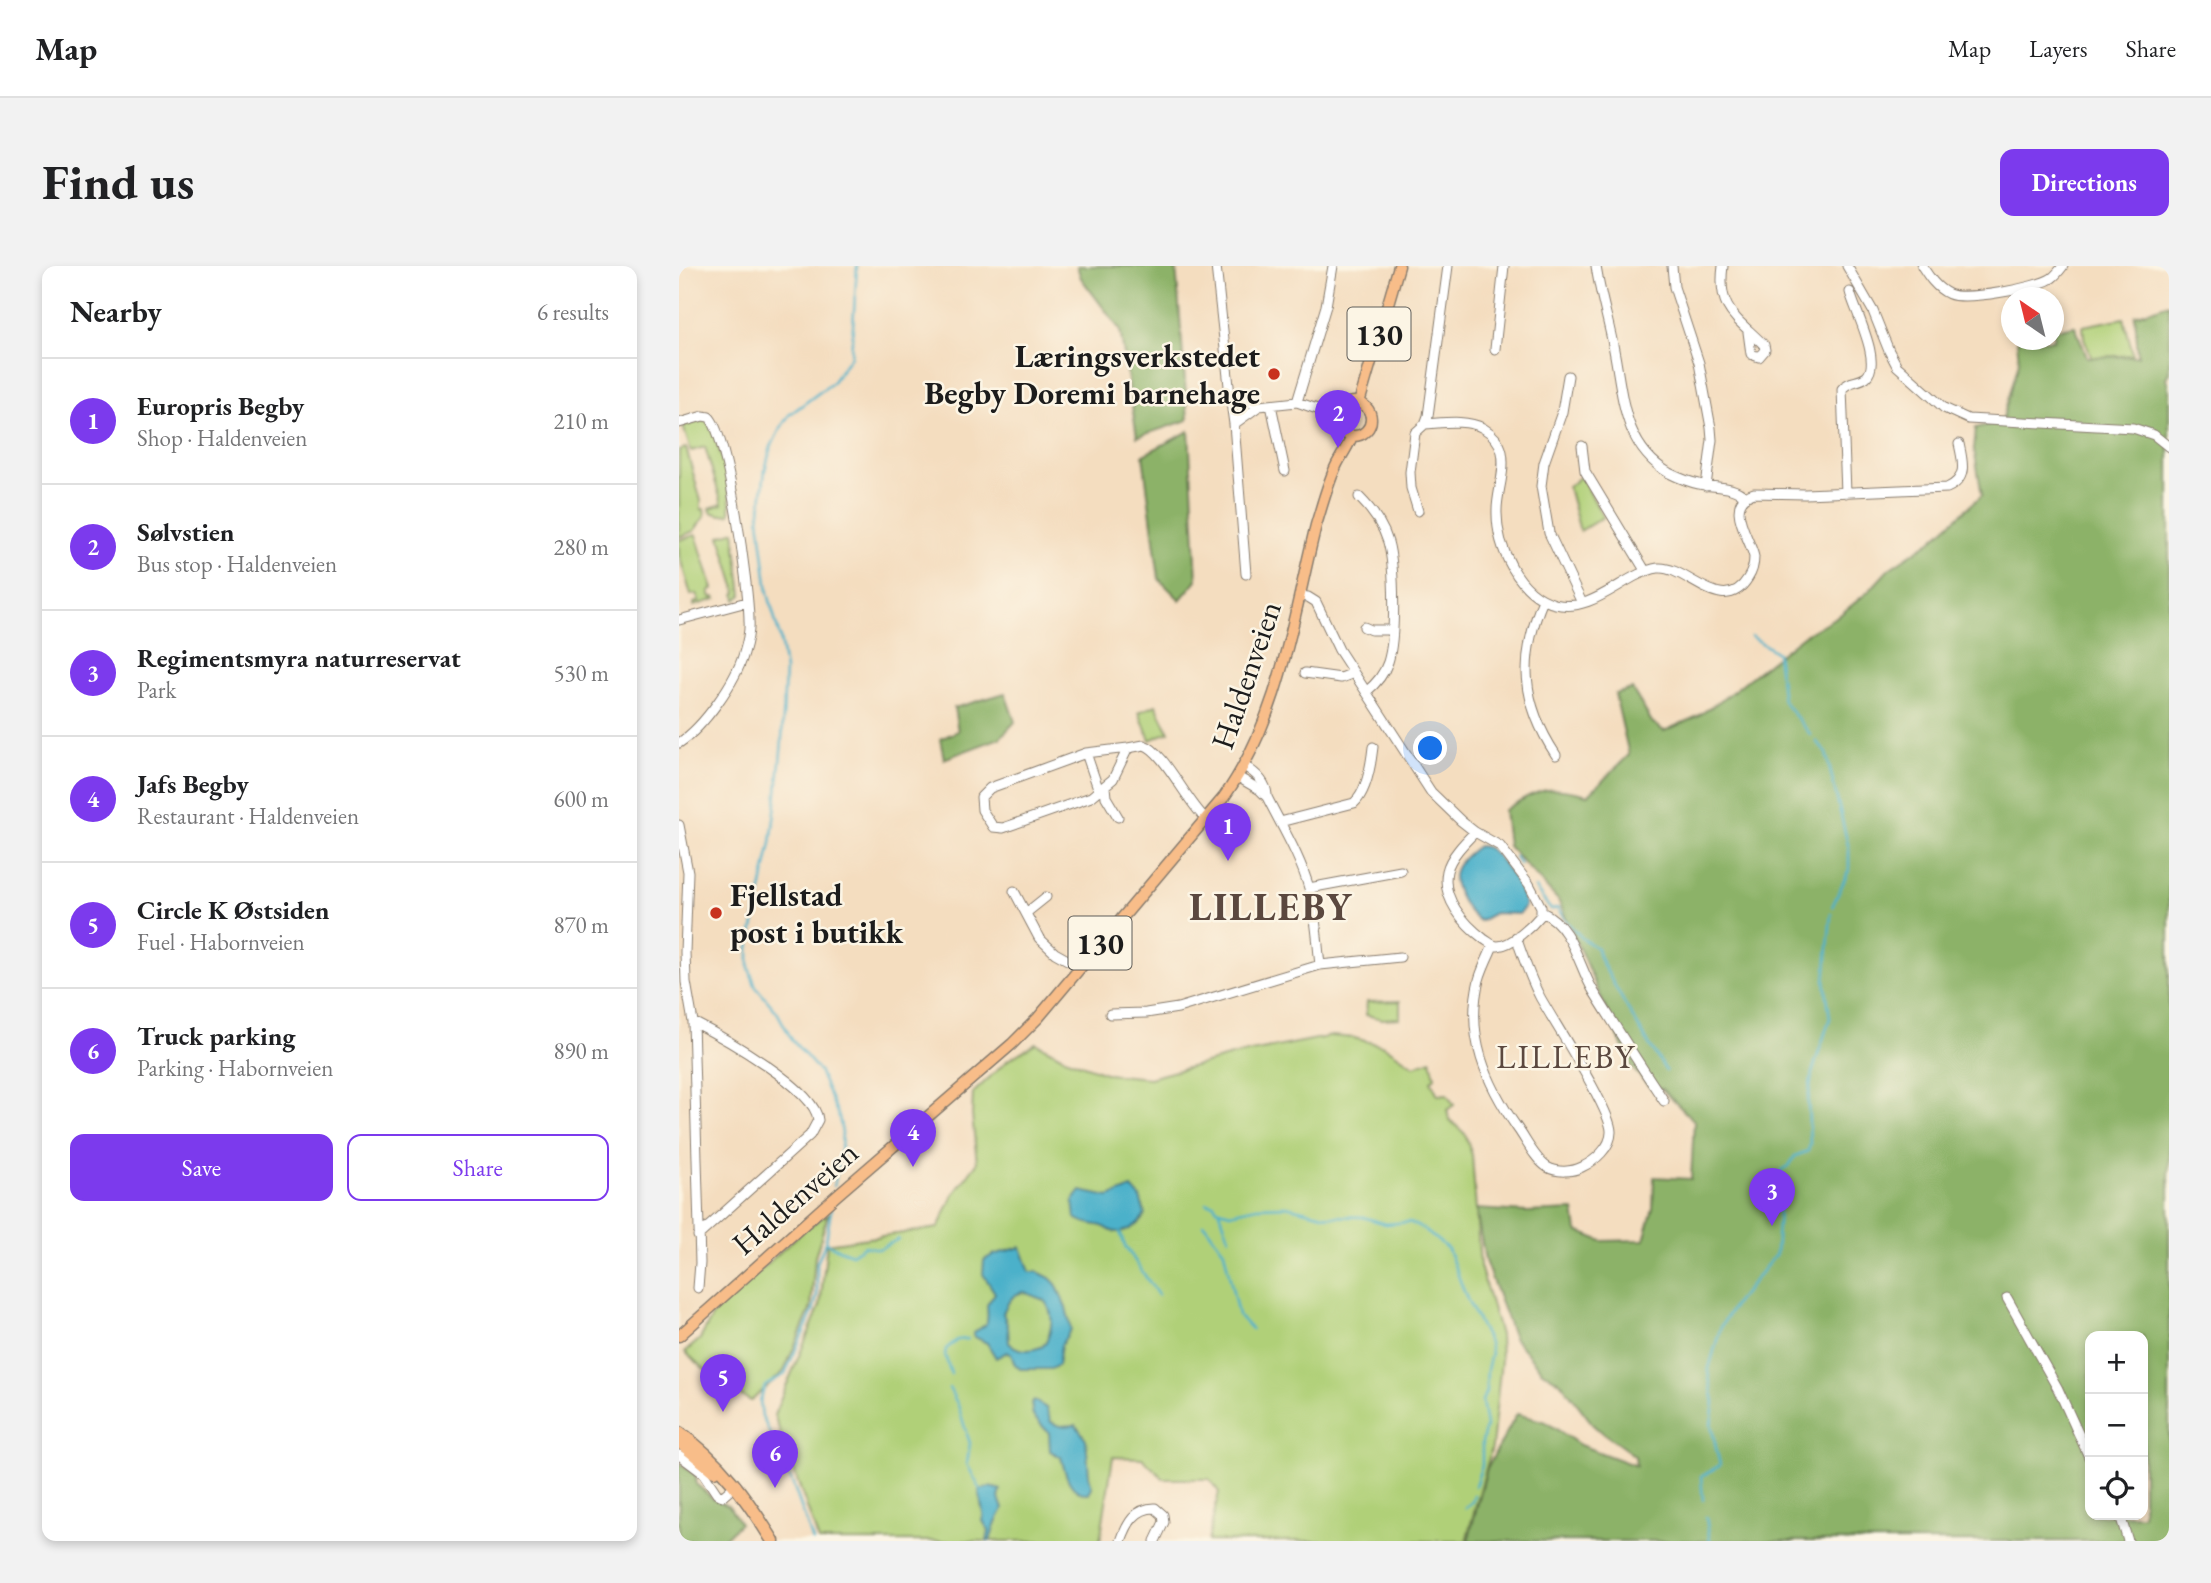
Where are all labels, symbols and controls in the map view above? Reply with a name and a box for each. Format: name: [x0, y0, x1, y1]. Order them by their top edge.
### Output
text: Map: [35, 27, 97, 70]
text: Map: [1948, 33, 1991, 64]
text: Layers: [2029, 33, 2088, 64]
text: Share: [2126, 33, 2176, 64]
button: Directions: [2000, 149, 2169, 216]
text: Find us: [42, 150, 194, 214]
north arrow: [2001, 287, 2064, 350]
text: Nearby: [70, 292, 162, 331]
text: 6 results: [537, 297, 609, 327]
road number: 130: [1347, 307, 1411, 360]
place label: Læringsverkstedet Begby Doremi barnehage: [924, 335, 1260, 414]
marker: Læringsverkstedet Begby Doremi barnehage: [1266, 366, 1282, 382]
text: Europris Begby: [137, 389, 304, 423]
pin: 2: [1315, 390, 1361, 448]
text: 1: [87, 406, 99, 436]
text: 210 m: [553, 406, 609, 436]
text: Shop · Haldenveien: [137, 423, 307, 453]
text: Sølvstien: [137, 515, 234, 549]
text: 2: [87, 532, 99, 562]
text: 280 m: [553, 532, 609, 562]
text: Bus stop · Haldenveien: [137, 549, 337, 579]
street label: Haldenveien: [1201, 595, 1291, 755]
text: Regimentsmyra naturreservat: [137, 641, 461, 675]
text: 3: [87, 658, 99, 688]
text: 530 m: [553, 658, 609, 688]
text: Park: [137, 675, 176, 705]
your location: [1413, 731, 1447, 765]
text: Jafs Begby: [137, 767, 249, 801]
text: 4: [87, 784, 99, 814]
text: 600 m: [553, 784, 609, 814]
text: Restaurant · Haldenveien: [137, 801, 359, 831]
pin: 1: [1205, 803, 1251, 861]
place label: Fjellstad post i butikk: [730, 874, 904, 953]
district label: LILLEBY: [1189, 882, 1353, 931]
text: Circle K Østsiden: [137, 893, 329, 927]
marker: Fjellstad post i butikk: [708, 905, 724, 921]
text: 5: [87, 910, 99, 940]
text: 870 m: [553, 910, 609, 940]
road number: 130: [1069, 916, 1131, 970]
text: Fuel · Habornveien: [137, 927, 305, 957]
text: Truck parking: [137, 1019, 295, 1053]
district label: LILLEBY: [1496, 1035, 1636, 1078]
text: 6: [87, 1036, 99, 1066]
text: 890 m: [553, 1036, 609, 1066]
text: Parking · Habornveien: [137, 1053, 333, 1083]
pin: 4: [890, 1109, 936, 1167]
street label: Haldenveien: [723, 1132, 867, 1264]
button: Save: [70, 1134, 333, 1201]
button: Share: [347, 1134, 609, 1201]
pin: 3: [1749, 1168, 1795, 1226]
map controls: [2085, 1331, 2148, 1520]
button: +: [2085, 1331, 2148, 1394]
pin: 5: [700, 1354, 746, 1412]
button: −: [2085, 1394, 2148, 1457]
pin: 6: [752, 1430, 798, 1488]
button: locate: [2085, 1457, 2148, 1520]

